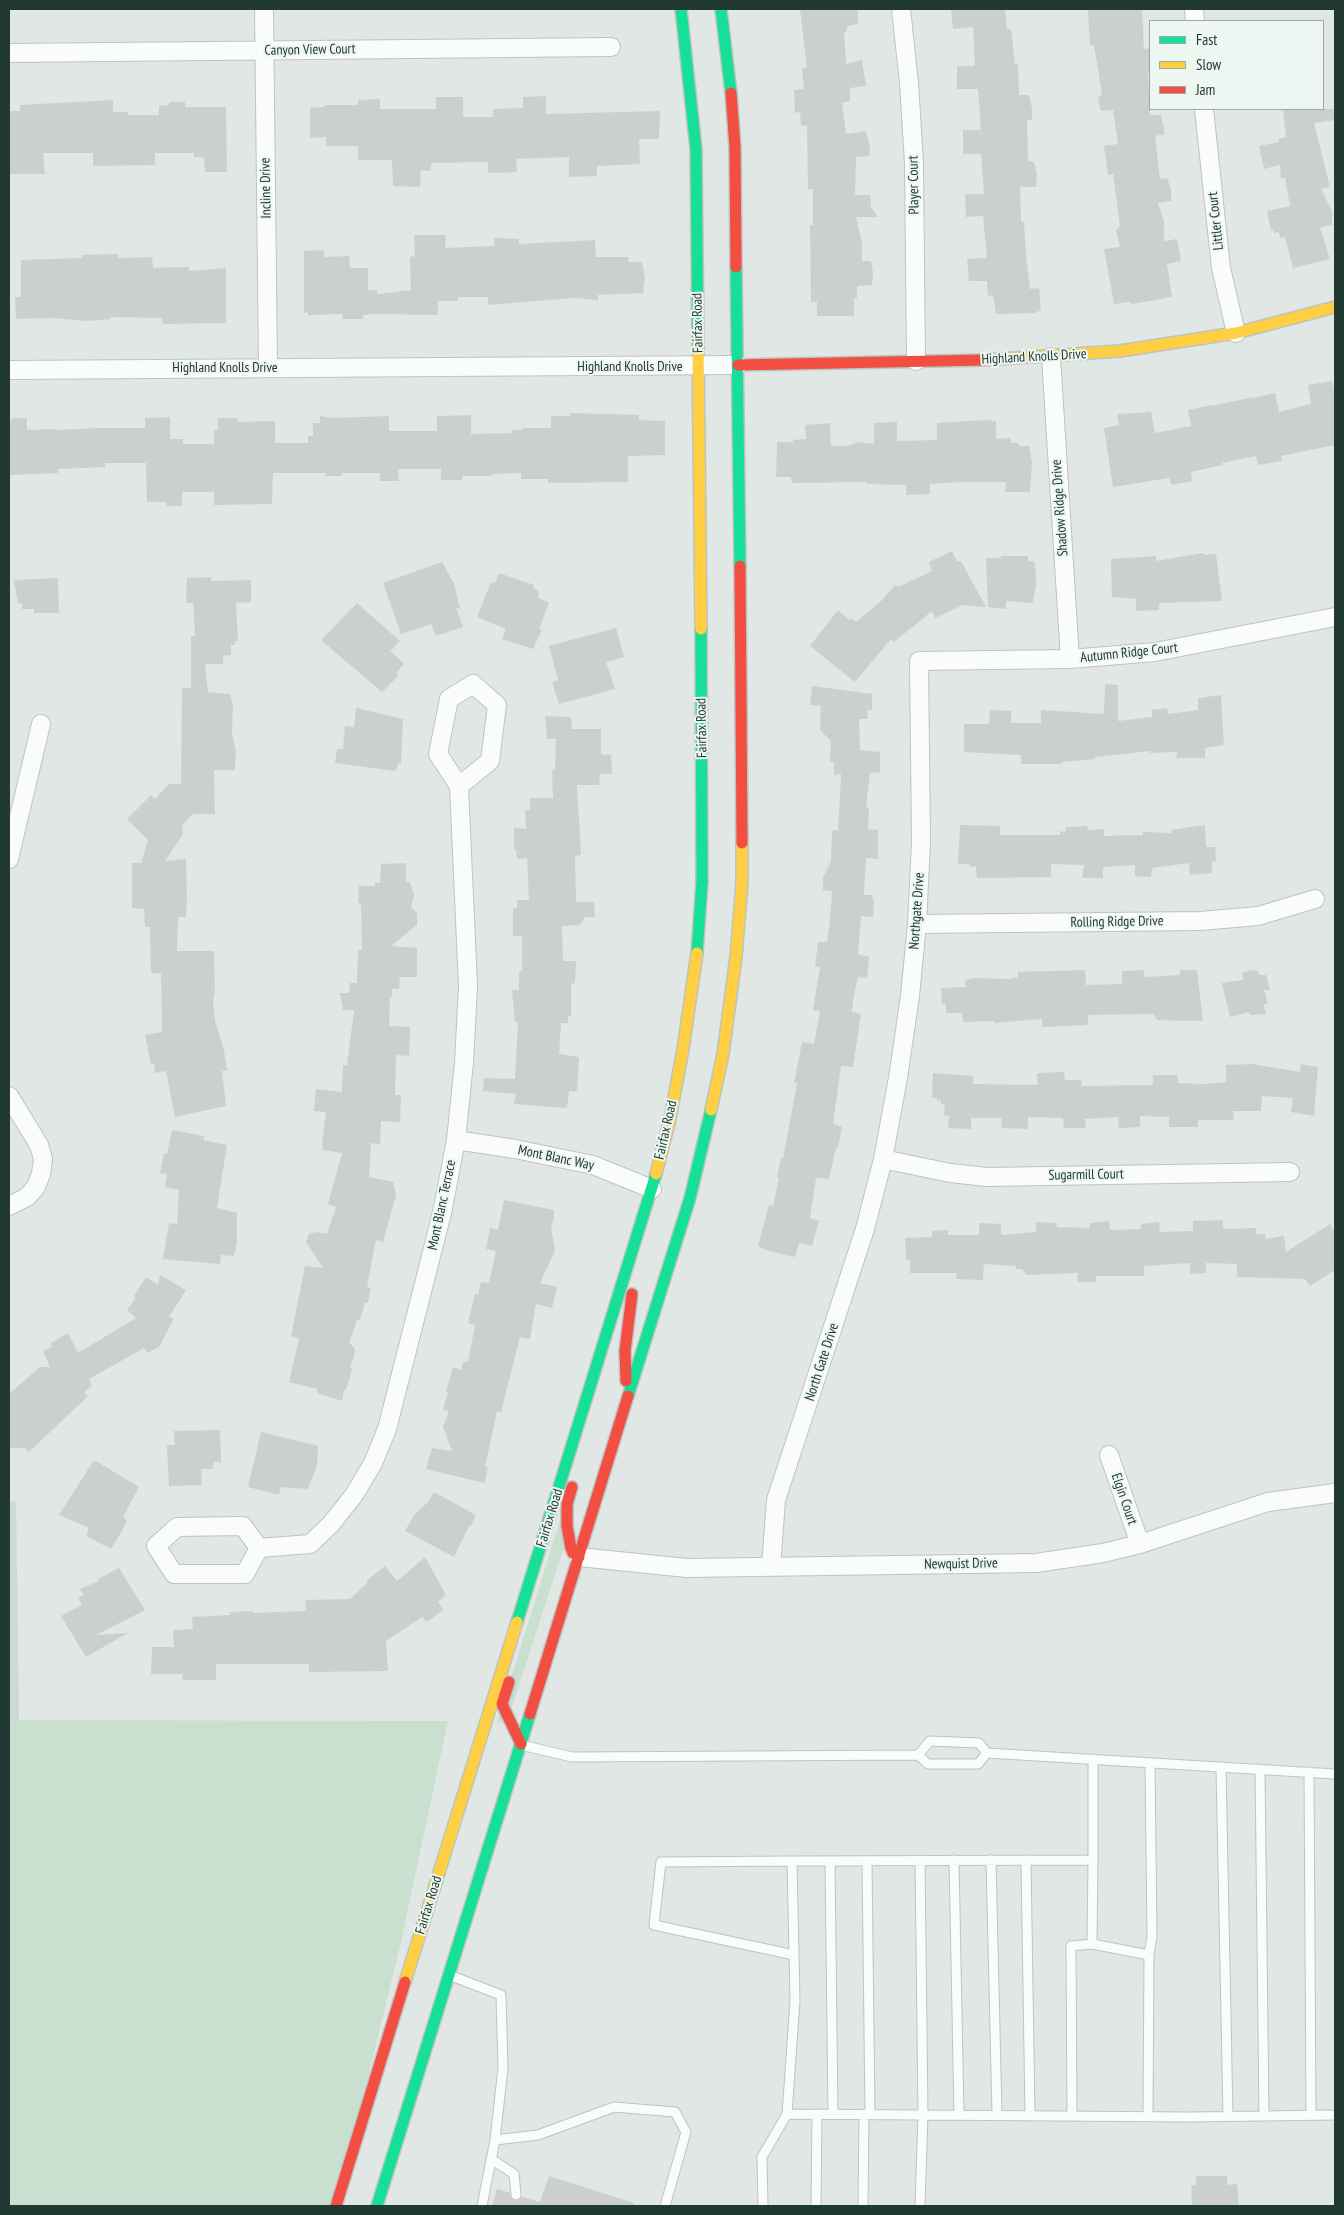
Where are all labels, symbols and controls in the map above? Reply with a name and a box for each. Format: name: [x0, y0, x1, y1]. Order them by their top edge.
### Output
legend: [1149, 20, 1324, 110]
text: Fast: [1196, 30, 1217, 49]
street label: Canyon View Court: [264, 41, 356, 59]
text: Slow: [1196, 55, 1221, 74]
text: Jam: [1196, 80, 1215, 99]
street label: Player Court: [905, 155, 923, 215]
street label: Incline Drive: [257, 157, 275, 219]
street label: Littler Court: [1205, 191, 1227, 251]
street label: Fairfax Road: [689, 293, 707, 353]
street label: Highland Knolls Drive: [981, 346, 1087, 368]
street label: Highland Knolls Drive: [577, 359, 683, 375]
street label: Highland Knolls Drive: [172, 360, 278, 376]
street label: Shadow Ridge Drive: [1048, 459, 1072, 557]
street label: Autumn Ridge Court: [1080, 640, 1178, 666]
street label: Fairfax Road: [693, 698, 711, 758]
street label: Northgate Drive: [906, 872, 928, 950]
street label: Rolling Ridge Drive: [1070, 913, 1164, 931]
street label: Fairfax Road: [651, 1099, 681, 1161]
street label: Mont Blanc Way: [516, 1142, 596, 1174]
street label: Mont Blanc Terrace: [424, 1158, 460, 1252]
street label: Sugarmill Court: [1048, 1166, 1124, 1184]
street label: North Gate Drive: [801, 1321, 843, 1403]
street label: Elgin Court: [1107, 1471, 1141, 1527]
street label: Fairfax Road: [533, 1487, 567, 1549]
street label: Newquist Drive: [924, 1555, 998, 1573]
street label: Fairfax Road: [412, 1874, 446, 1936]

